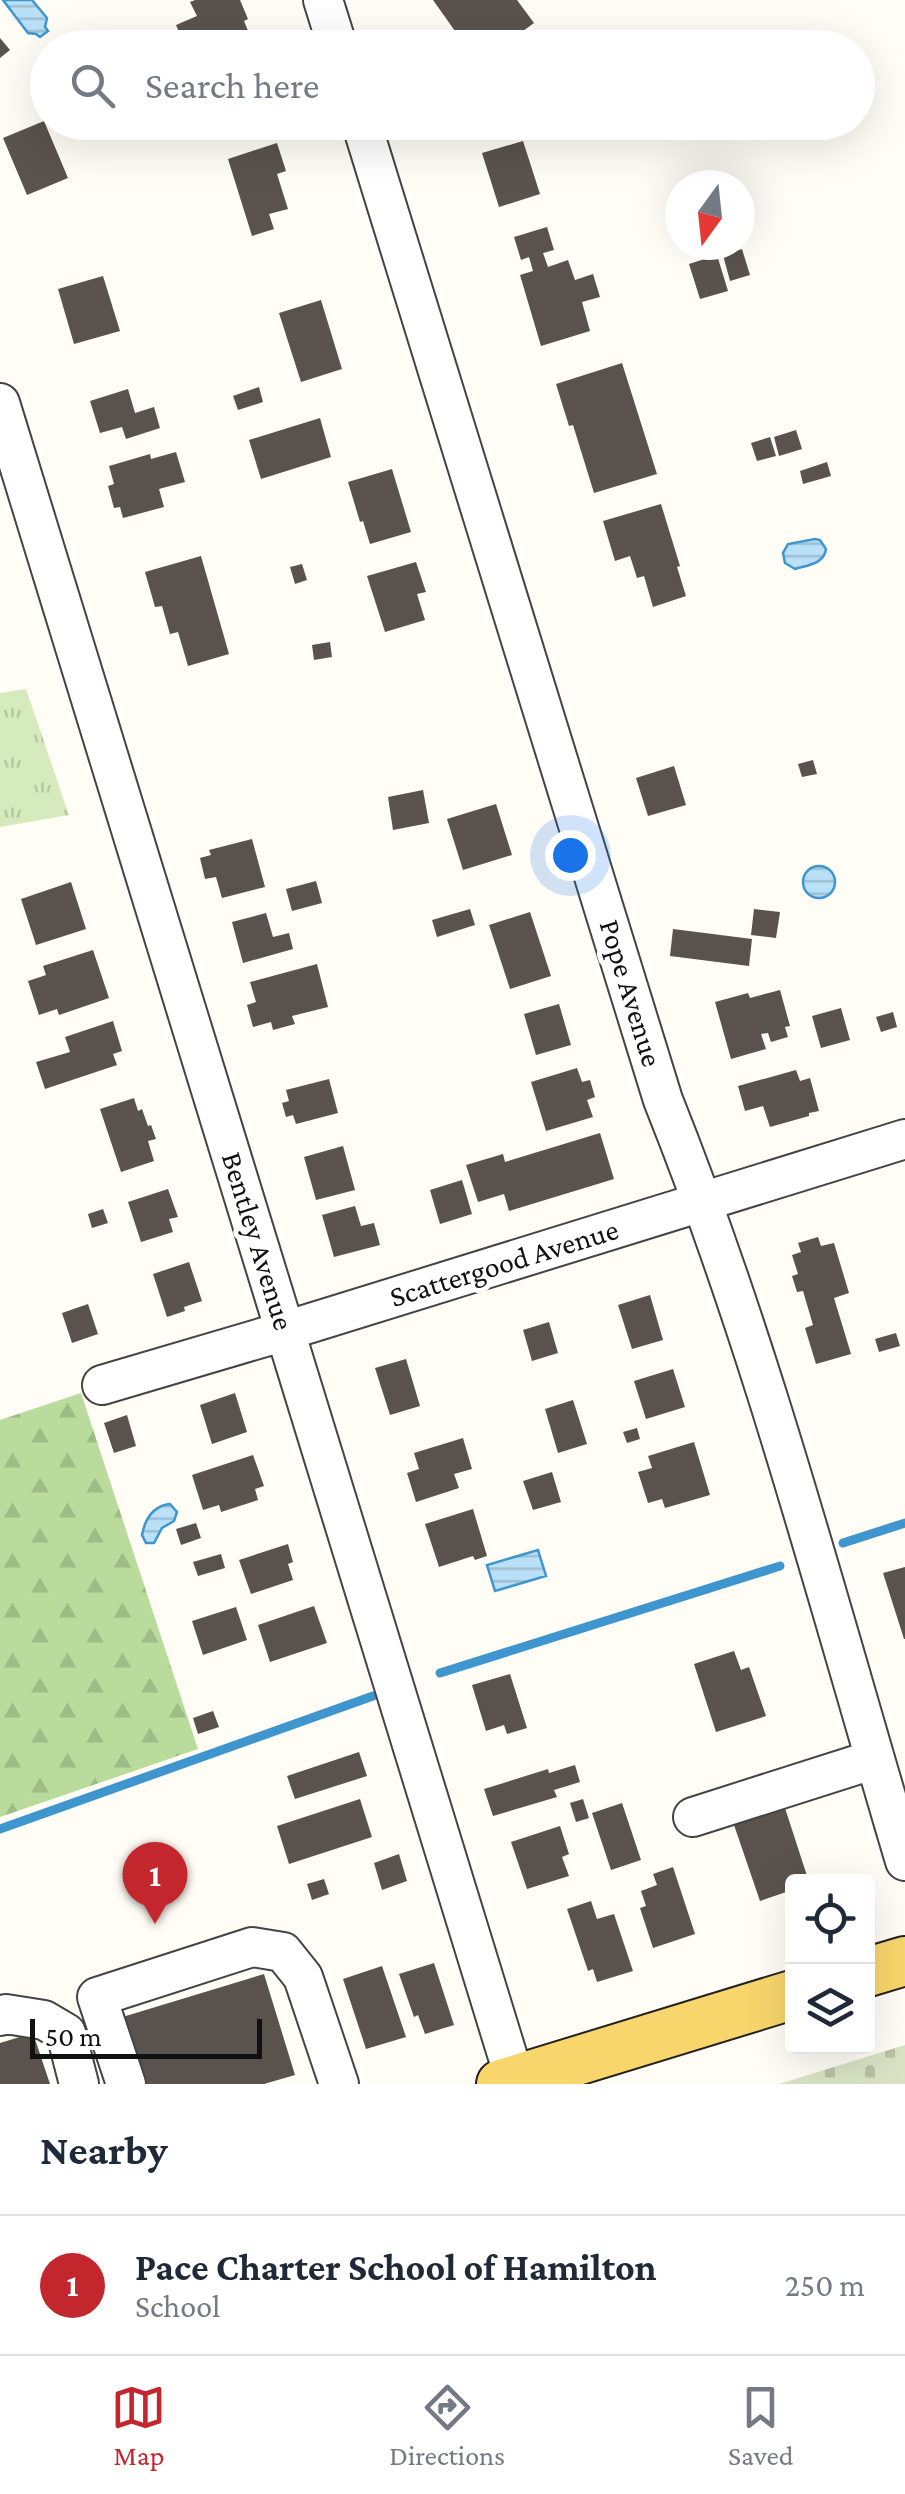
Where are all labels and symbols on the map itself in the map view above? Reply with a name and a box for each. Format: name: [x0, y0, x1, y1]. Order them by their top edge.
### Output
north arrow: [665, 170, 755, 260]
your location: [545, 830, 596, 881]
street label: Pope Avenue: [592, 915, 670, 1071]
street label: Bentley Avenue: [215, 1148, 301, 1334]
street label: Scattergood Avenue: [386, 1212, 622, 1314]
pin: 1: [122, 1842, 188, 1924]
scale bar: [30, 2014, 262, 2058]

